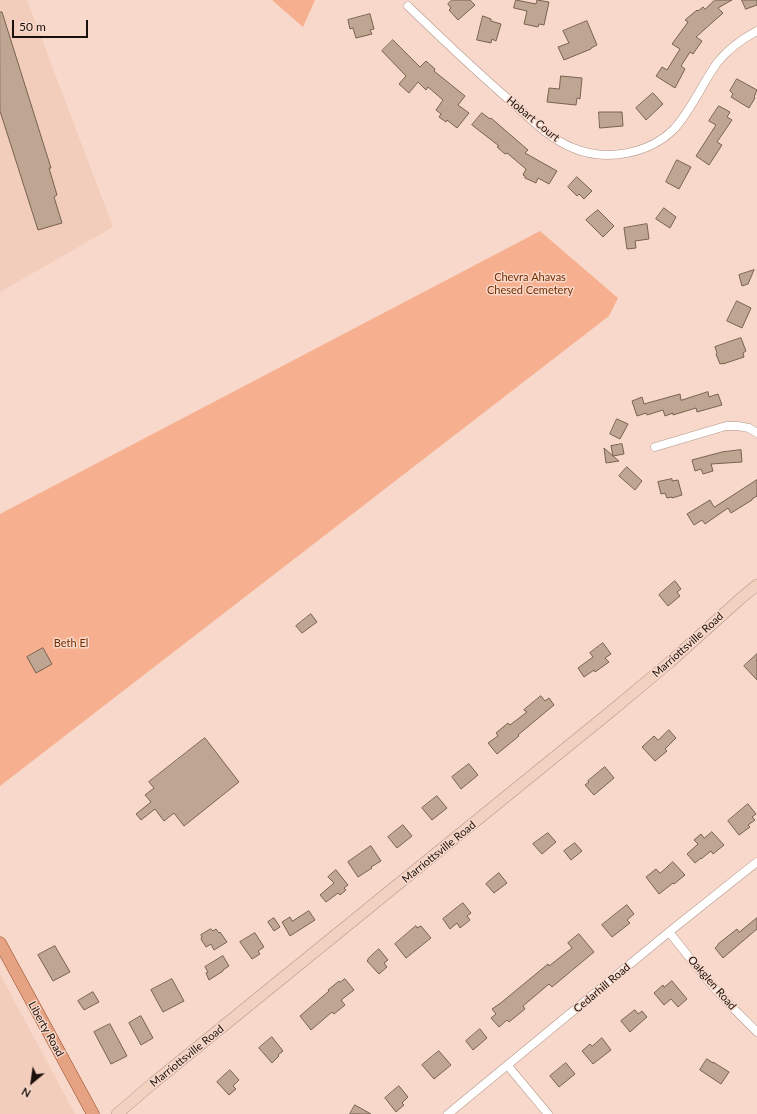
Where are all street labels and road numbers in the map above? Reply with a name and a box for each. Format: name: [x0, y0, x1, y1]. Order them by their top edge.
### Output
street label: Hobart Court: [504, 94, 562, 144]
street label: Marriottsville Road: [650, 610, 726, 680]
street label: Marriottsville Road: [399, 818, 479, 886]
street label: Oakglen Road: [685, 953, 739, 1013]
street label: Cedarhill Road: [571, 960, 633, 1016]
street label: Liberty Road: [25, 999, 67, 1059]
street label: Marriottsville Road: [147, 1022, 227, 1090]

